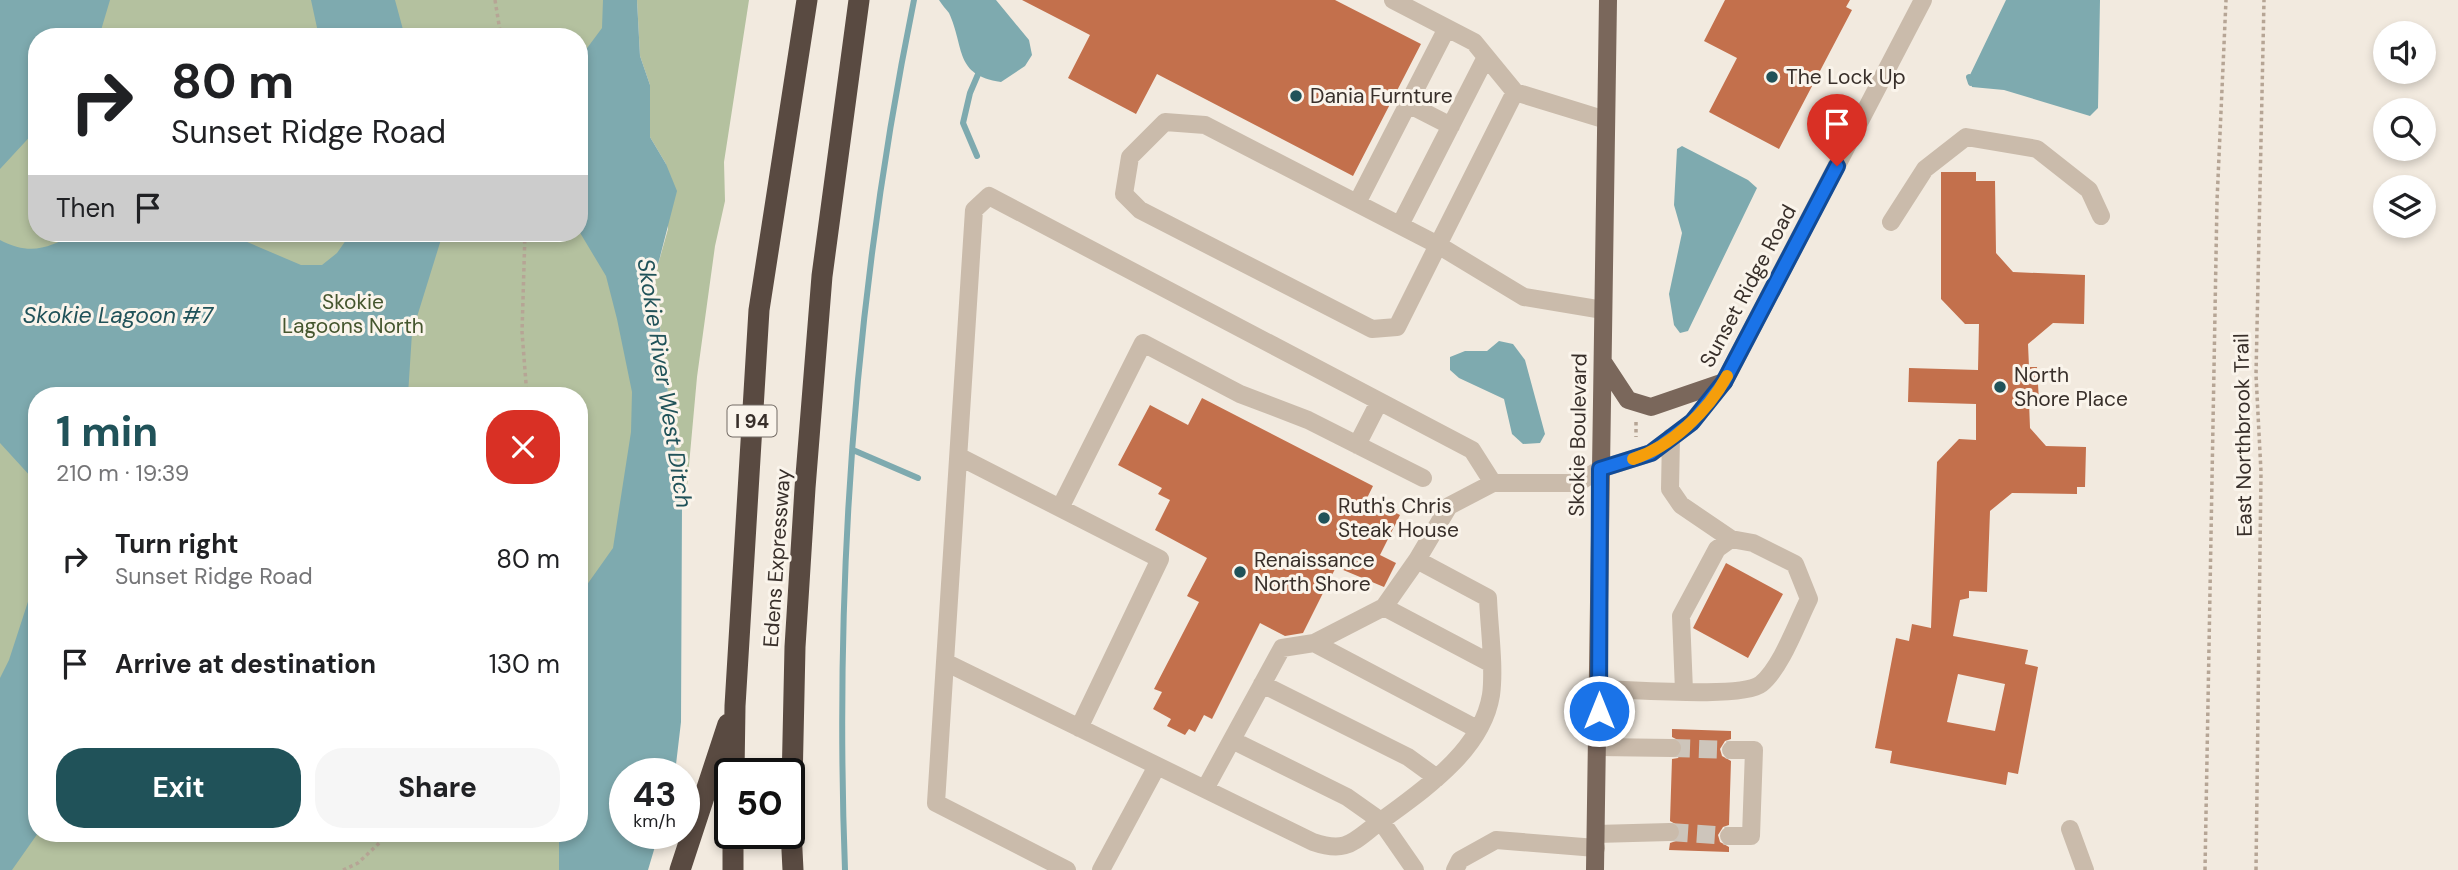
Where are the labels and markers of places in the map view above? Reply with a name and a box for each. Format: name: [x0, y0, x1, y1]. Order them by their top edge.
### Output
place label: The Lock Up: [1786, 63, 1906, 91]
marker: The Lock Up: [1764, 69, 1780, 85]
place label: Dania Furnture: [1310, 82, 1453, 110]
marker: Dania Furnture: [1288, 88, 1304, 104]
pin: [1807, 94, 1867, 166]
place label: North Shore Place: [2014, 361, 2128, 413]
marker: North Shore Place: [1992, 379, 2008, 395]
place label: Ruth's Chris Steak House: [1338, 492, 1459, 544]
marker: Ruth's Chris Steak House: [1316, 510, 1332, 526]
place label: Renaissance North Shore: [1254, 546, 1375, 598]
marker: Renaissance North Shore: [1232, 564, 1248, 580]

